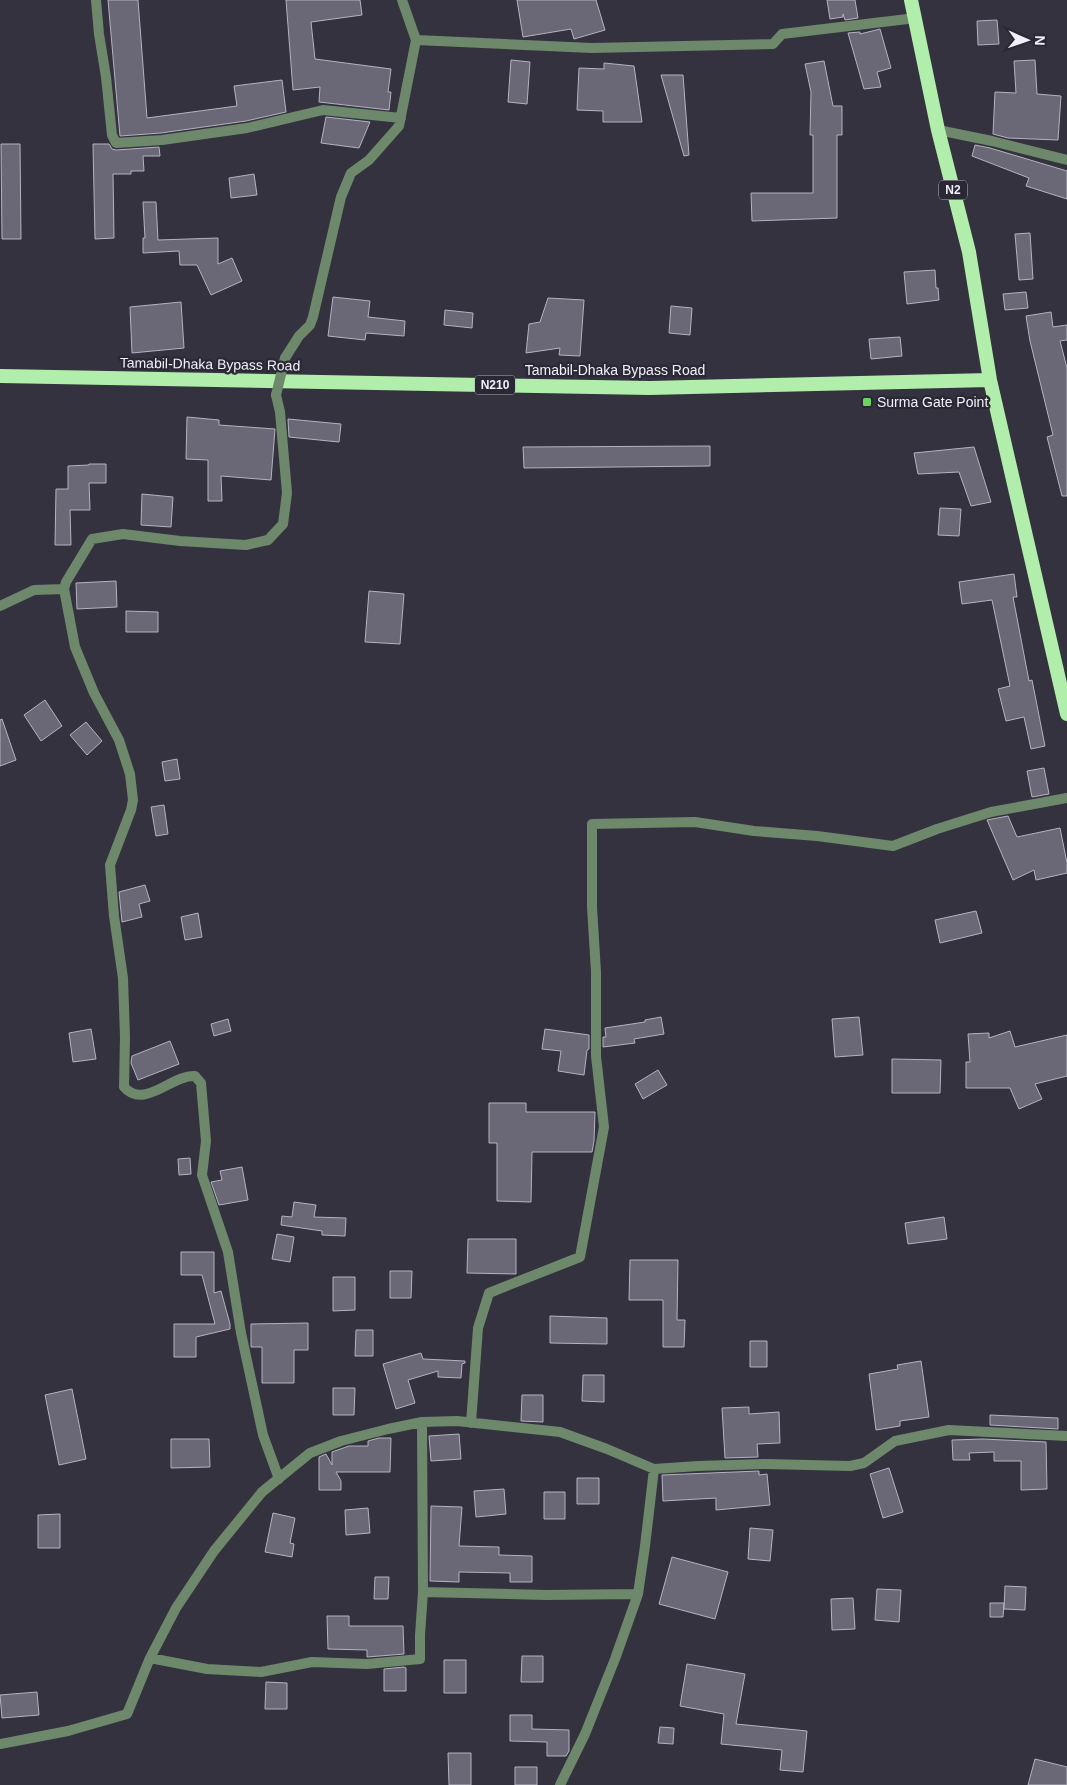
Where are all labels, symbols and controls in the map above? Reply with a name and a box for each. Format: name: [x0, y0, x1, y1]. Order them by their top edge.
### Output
north arrow: [1002, 15, 1052, 65]
text: N: [1032, 35, 1048, 46]
road number: N2: [939, 180, 967, 200]
street label: Tamabil-Dhaka Bypass Road: [120, 354, 300, 374]
street label: Tamabil-Dhaka Bypass Road: [525, 362, 705, 378]
road number: N210: [475, 376, 515, 394]
place label: Surma Gate Point: [877, 394, 988, 410]
marker: Surma Gate Point: [861, 396, 873, 408]

